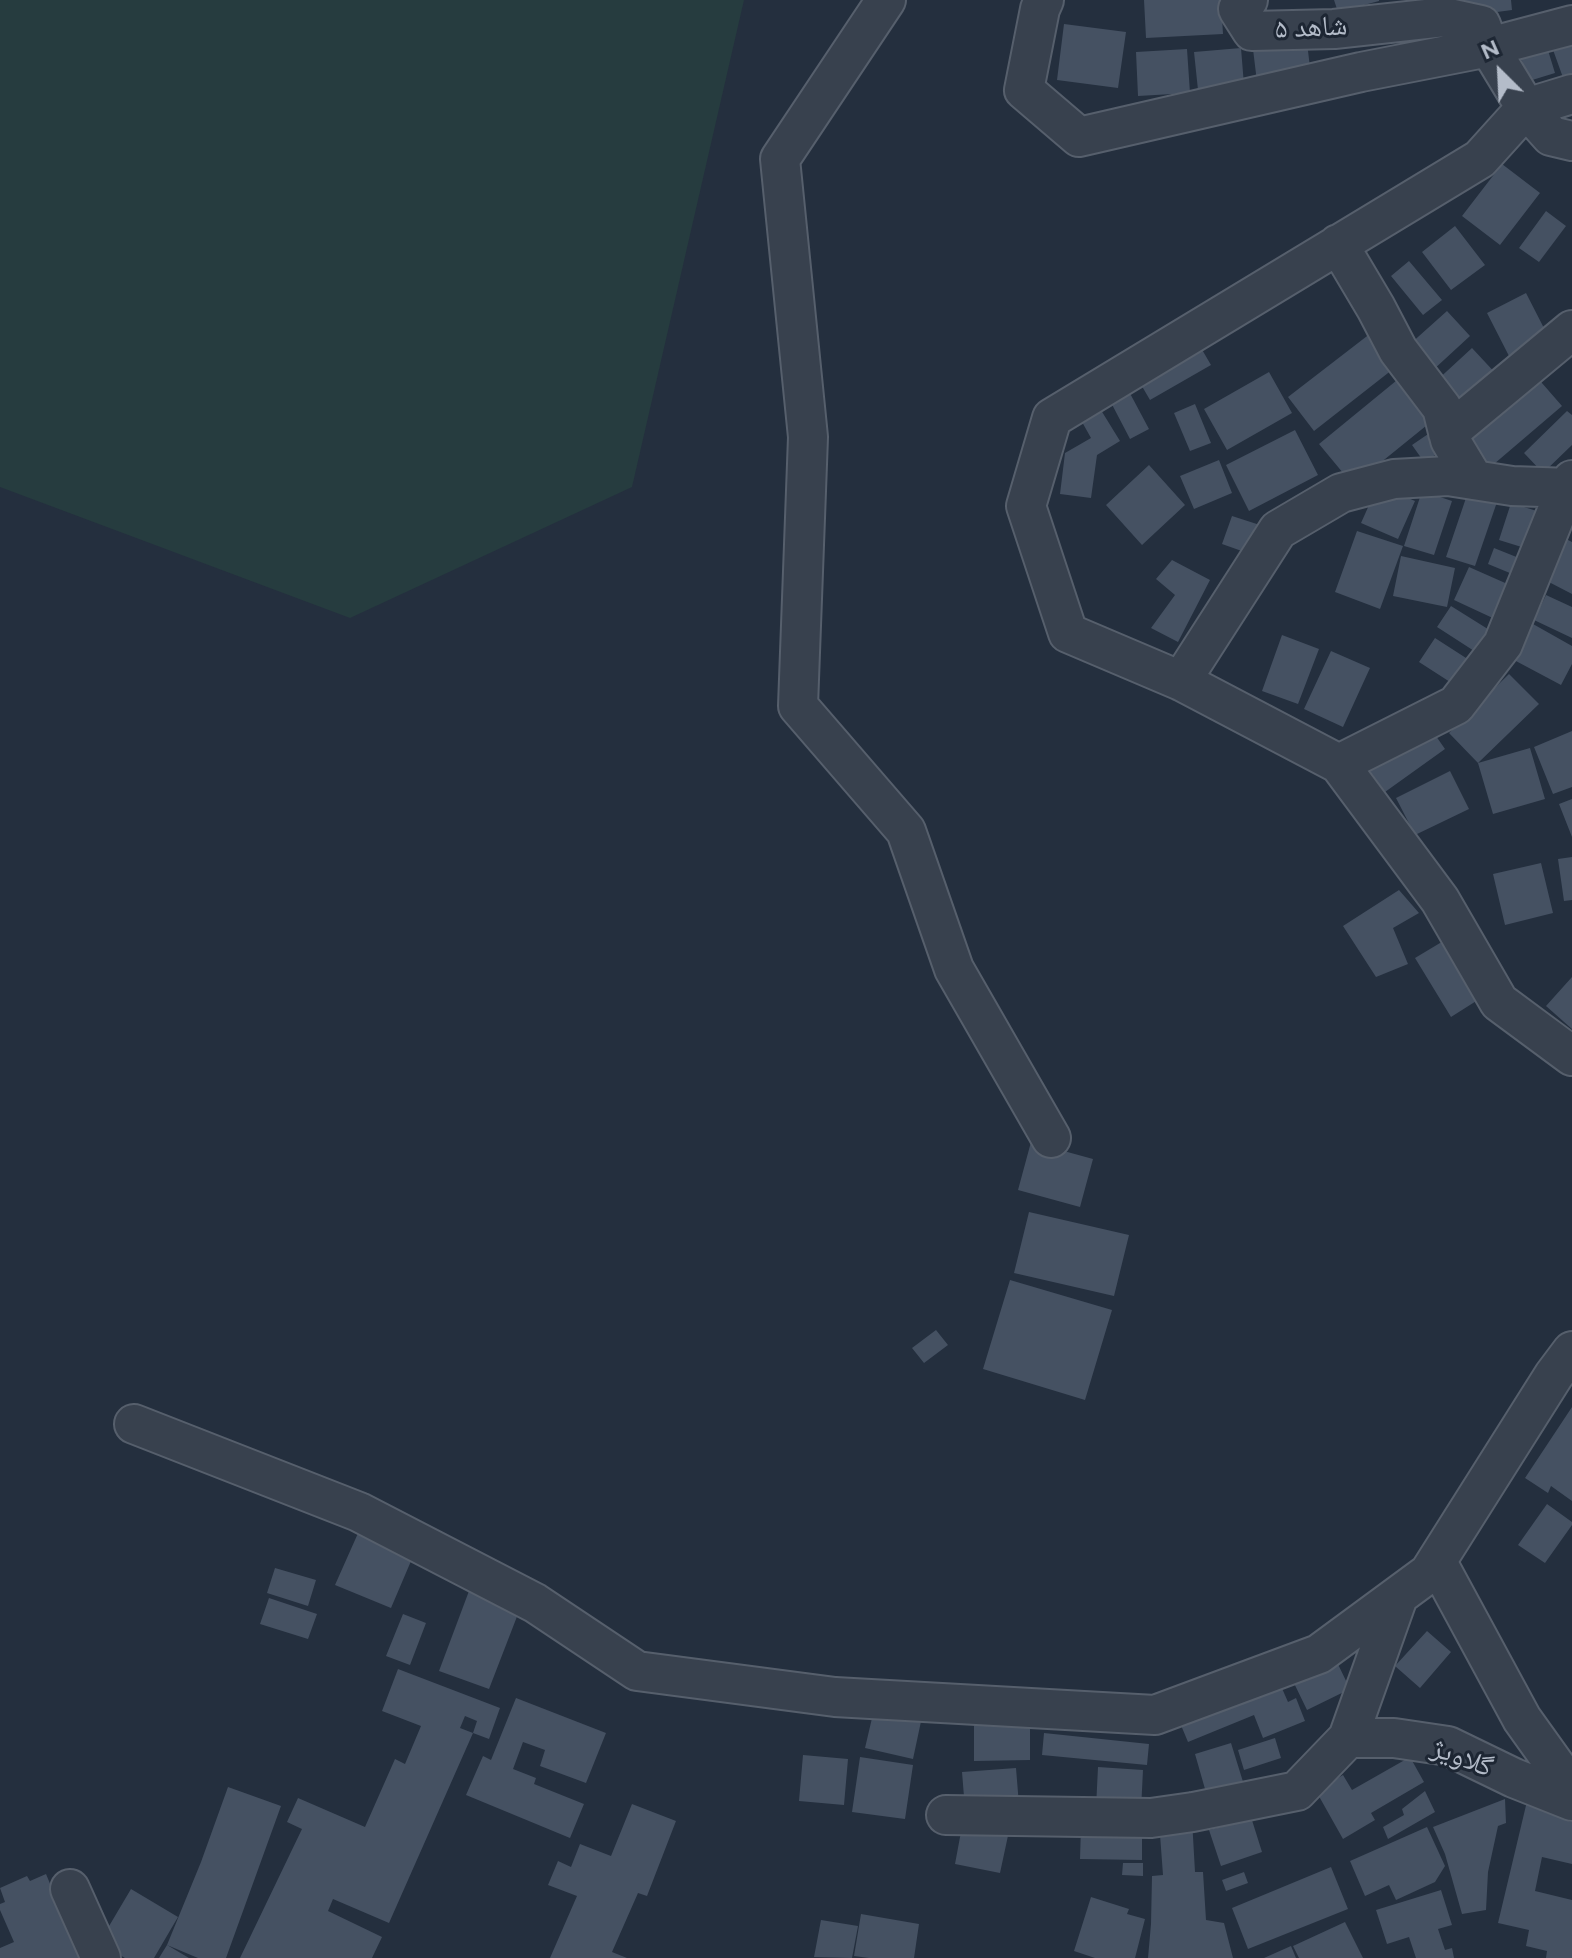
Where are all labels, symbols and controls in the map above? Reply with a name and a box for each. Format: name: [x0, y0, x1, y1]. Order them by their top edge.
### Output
street label: شاهد ۵: [1274, 9, 1348, 47]
north arrow: [1460, 32, 1540, 112]
text: N: [1477, 34, 1503, 65]
street label: گلاویژ: [1427, 1731, 1497, 1785]

